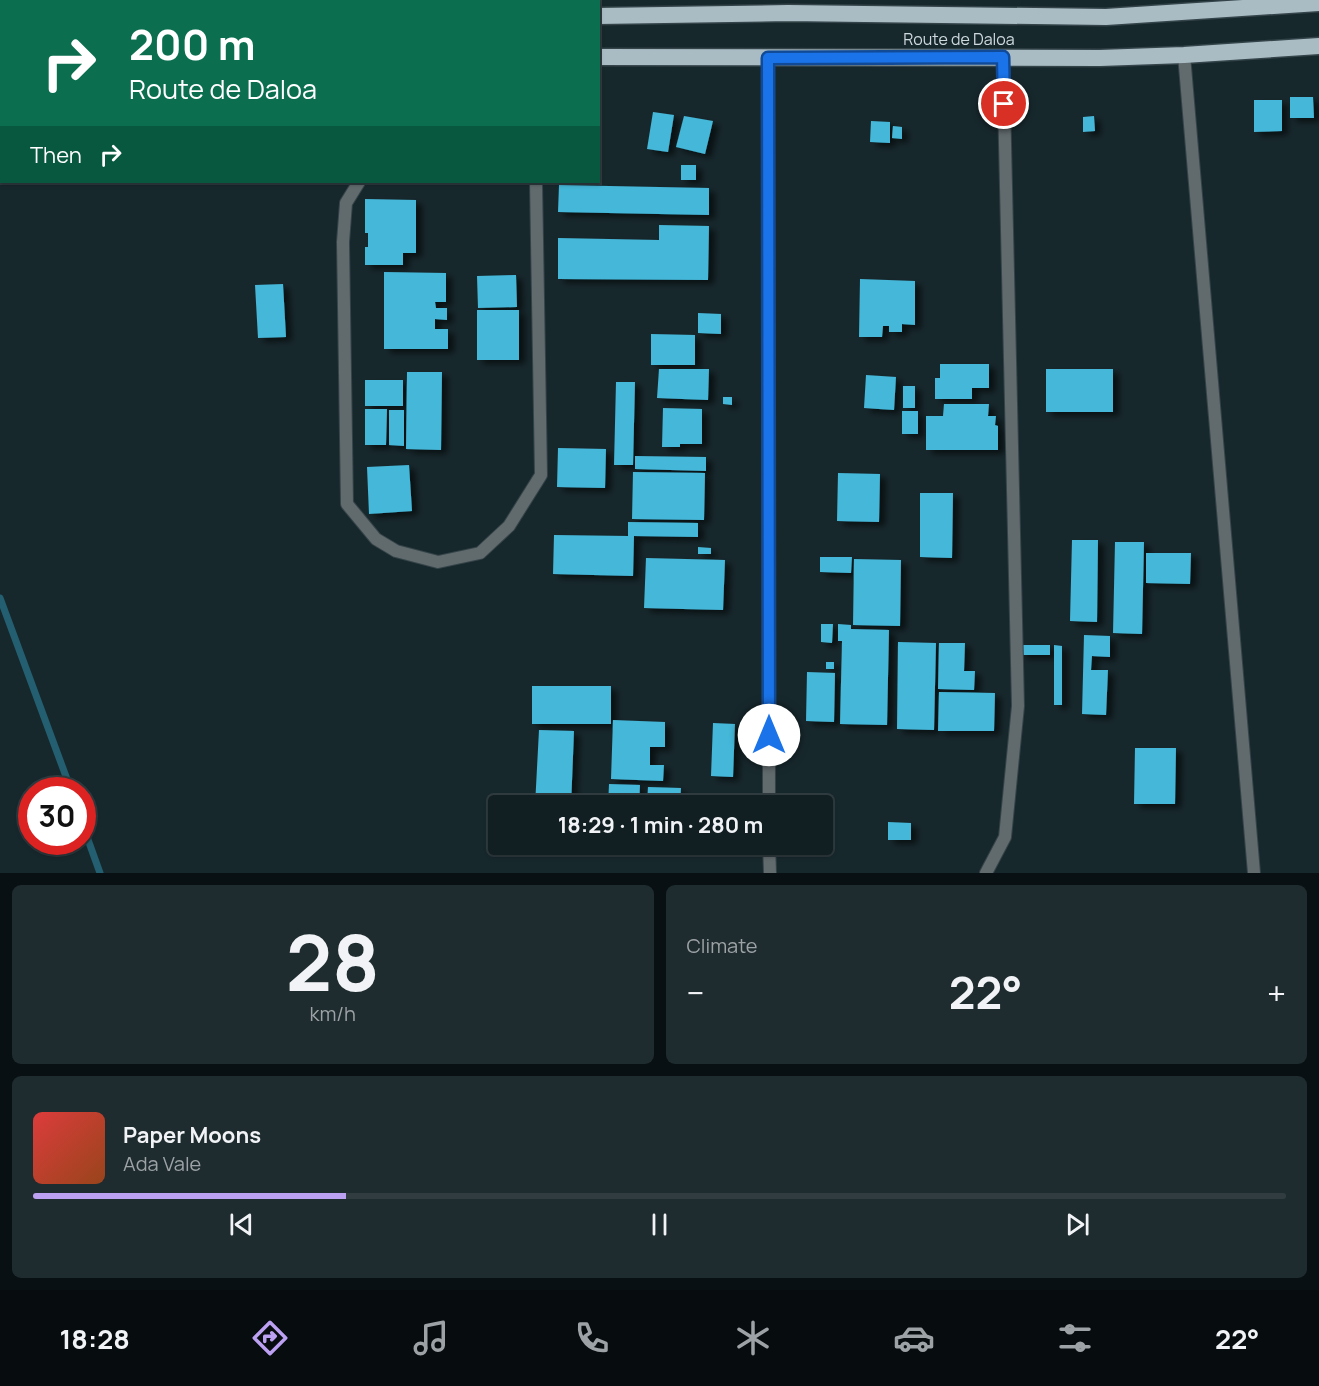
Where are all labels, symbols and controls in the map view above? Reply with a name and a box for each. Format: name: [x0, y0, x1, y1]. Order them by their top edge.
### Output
text: 200 m: [129, 15, 255, 73]
icon: right: [30, 24, 108, 102]
street label: Route de Daloa: [903, 28, 1015, 50]
text: Route de Daloa: [129, 70, 317, 107]
pin: [978, 78, 1029, 129]
icon: arrive: [987, 87, 1020, 120]
icon: right: [94, 138, 127, 171]
text: Then: [30, 140, 82, 170]
position arrow: [737, 703, 801, 767]
speed limit sign: 30: [18, 777, 96, 855]
text: 18:29 · 1 min · 280 m: [558, 810, 763, 840]
text: 28: [286, 908, 380, 1014]
text: Climate: [687, 932, 758, 959]
text: 22°: [949, 961, 1023, 1023]
text: −: [687, 970, 704, 1015]
text: +: [1267, 970, 1286, 1015]
text: km/h: [309, 1000, 356, 1027]
text: Paper Moons: [123, 1120, 261, 1150]
text: Ada Vale: [123, 1150, 201, 1177]
icon: previous: [225, 1208, 258, 1241]
icon: pause: [643, 1208, 676, 1241]
icon: next: [1061, 1208, 1094, 1241]
icon: directions: [249, 1317, 291, 1359]
icon: music: [410, 1317, 452, 1359]
icon: phone: [571, 1317, 613, 1359]
icon: climate: [732, 1317, 774, 1359]
icon: car: [893, 1317, 935, 1359]
icon: filters: [1054, 1317, 1096, 1359]
text: 18:28: [60, 1320, 130, 1357]
text: 22°: [1215, 1320, 1259, 1357]

